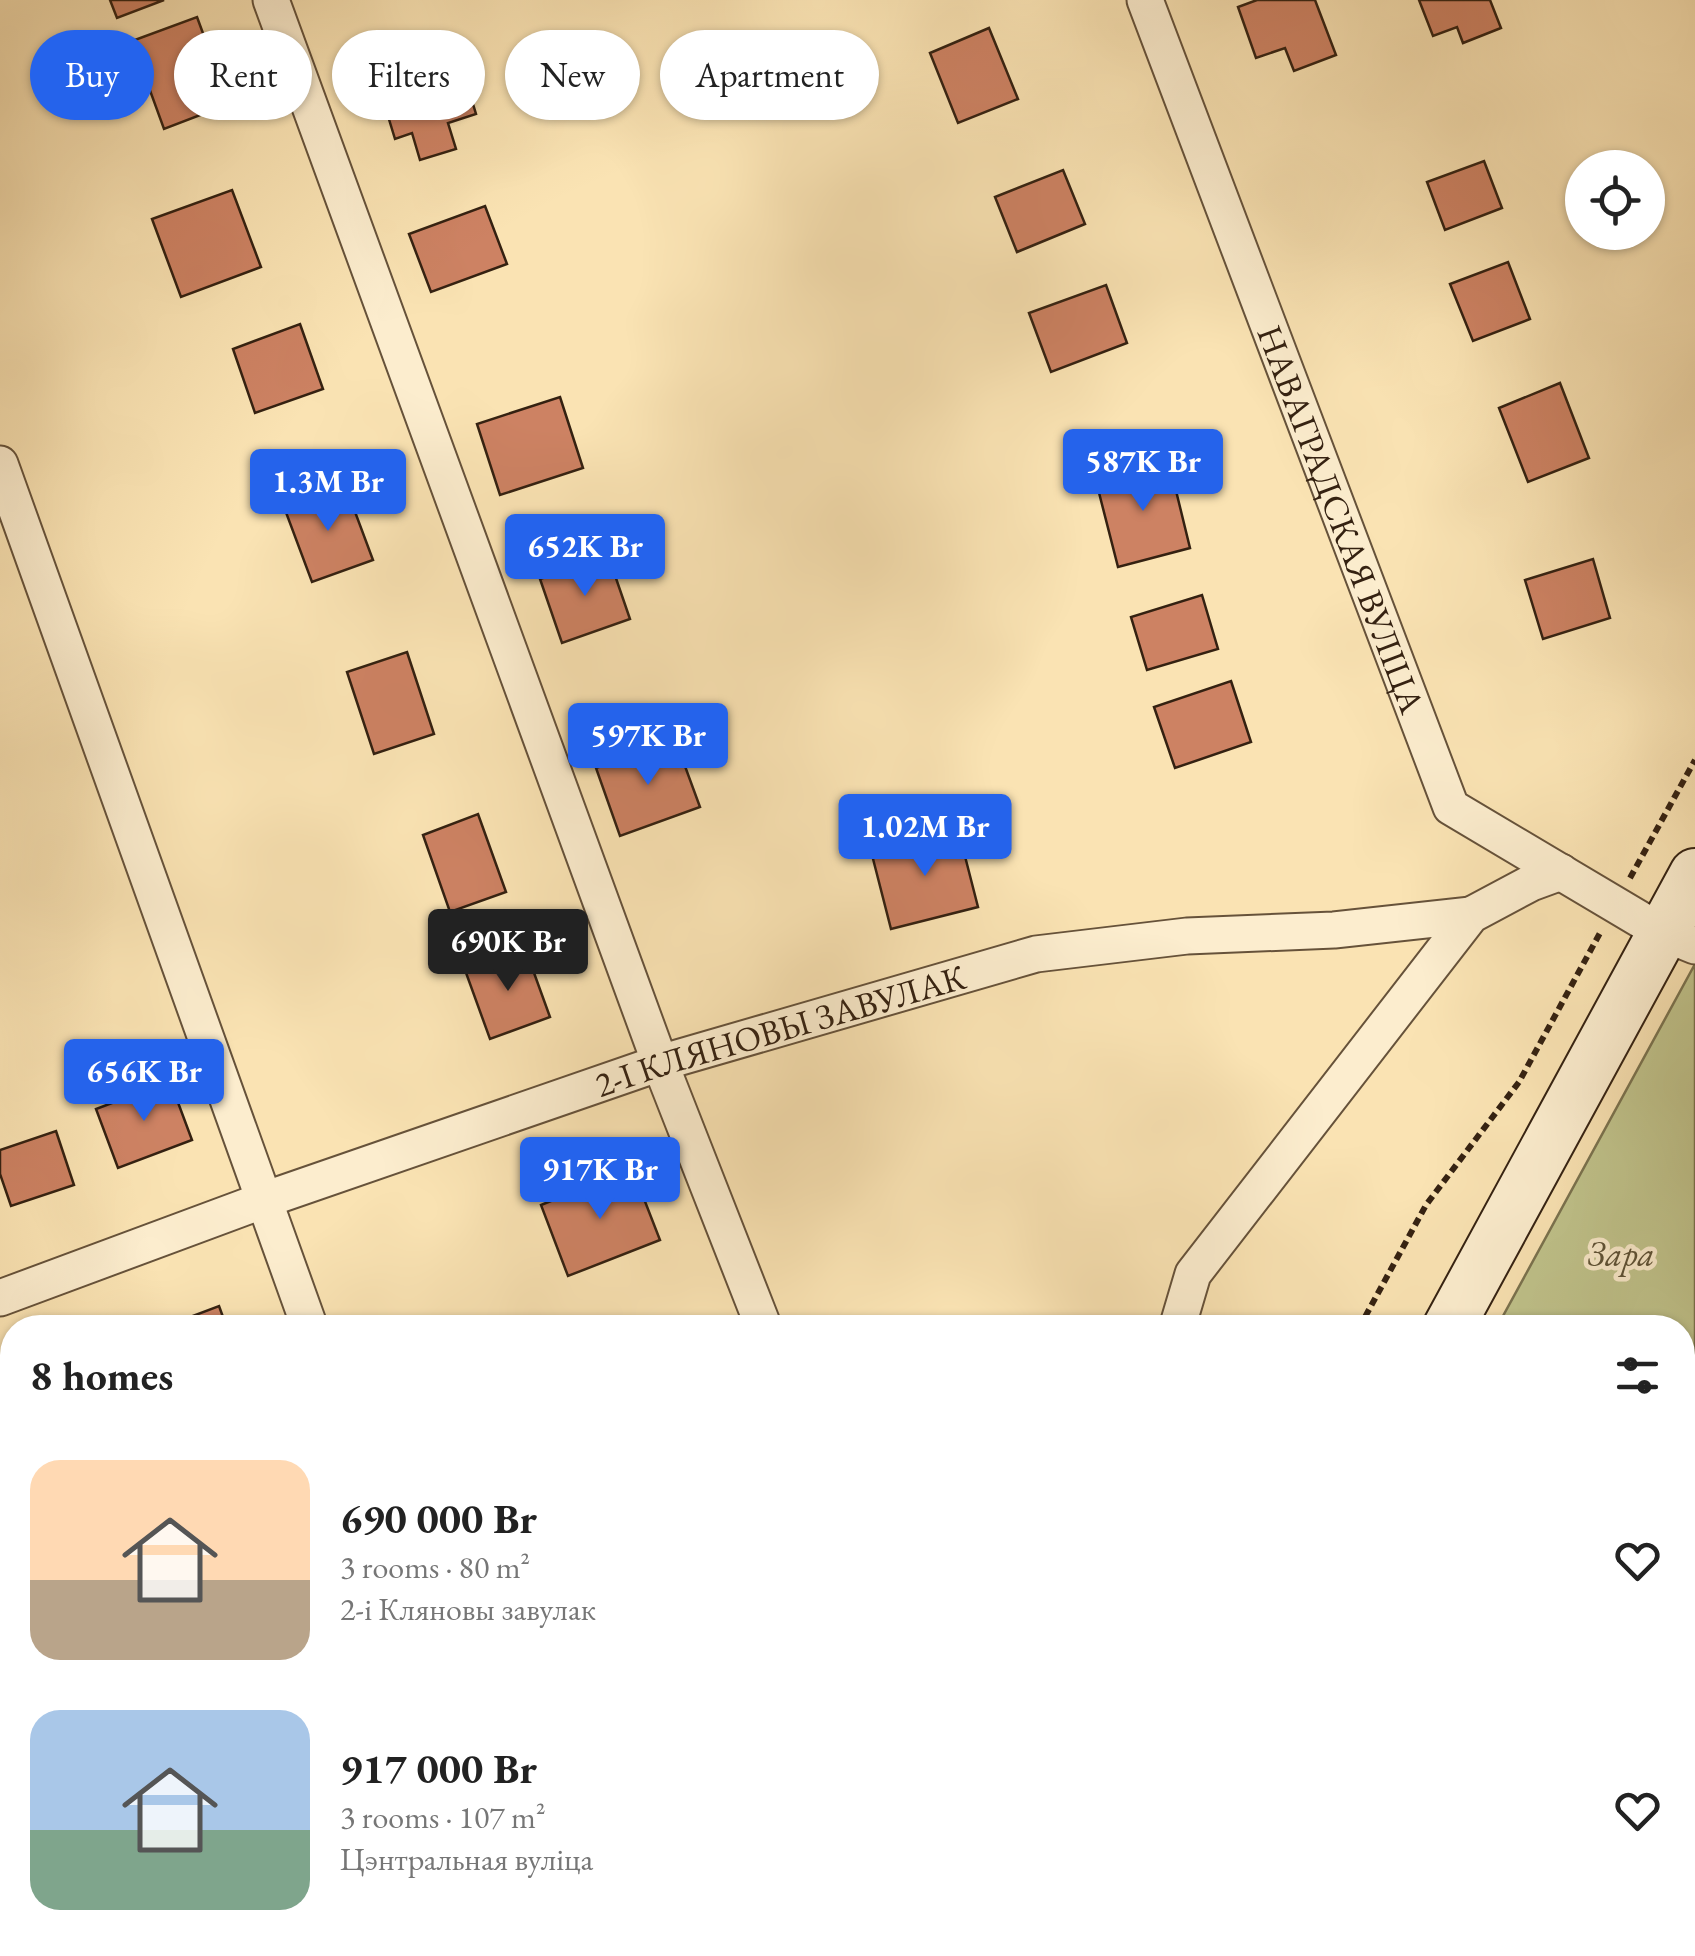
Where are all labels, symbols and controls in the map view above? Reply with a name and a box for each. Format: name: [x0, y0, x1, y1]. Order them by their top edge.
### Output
chip: Buy: [30, 30, 154, 120]
chip: Rent: [174, 30, 312, 120]
chip: Filters: [332, 30, 485, 120]
chip: New: [505, 30, 640, 120]
chip: Apartment: [660, 30, 879, 120]
map controls: [1565, 150, 1665, 250]
button: locate: [1565, 150, 1665, 250]
street label: НАВАГРАДСКАЯ ВУЛІЦА: [1248, 319, 1436, 720]
pin: 587K Br: [1051, 429, 1235, 514]
text: 587K Br: [1085, 440, 1201, 482]
pin: 1.3M Br: [236, 449, 420, 534]
text: 1.3M Br: [272, 460, 384, 502]
pin: 652K Br: [493, 514, 677, 599]
text: 652K Br: [527, 525, 643, 567]
pin: 597K Br: [556, 703, 740, 788]
text: 597K Br: [590, 714, 706, 756]
pin: 1.02M Br: [822, 794, 1028, 879]
text: 1.02M Br: [861, 805, 989, 847]
pin: 690K Br: [416, 909, 600, 994]
text: 690K Br: [450, 920, 566, 962]
street label: 2-І КЛЯНОВЫ ЗАВУЛАК: [589, 953, 971, 1106]
pin: 656K Br: [52, 1039, 236, 1124]
text: 656K Br: [86, 1050, 202, 1092]
pin: 917K Br: [508, 1137, 692, 1222]
text: 917K Br: [542, 1148, 658, 1190]
park label: Зара: [1587, 1231, 1655, 1277]
text: 8 homes: [30, 1348, 173, 1403]
icon: filters: [1610, 1348, 1665, 1403]
text: 690 000 Br: [340, 1491, 537, 1546]
icon: home: [110, 1500, 230, 1620]
icon: heart: [1610, 1533, 1665, 1588]
text: 3 rooms · 80 m²: [340, 1546, 530, 1588]
text: 2-і Кляновы завулак: [340, 1588, 596, 1630]
text: 917 000 Br: [340, 1741, 537, 1796]
icon: home: [110, 1750, 230, 1870]
icon: heart: [1610, 1783, 1665, 1838]
text: 3 rooms · 107 m²: [340, 1796, 546, 1838]
text: Цэнтральная вуліца: [340, 1838, 593, 1880]

